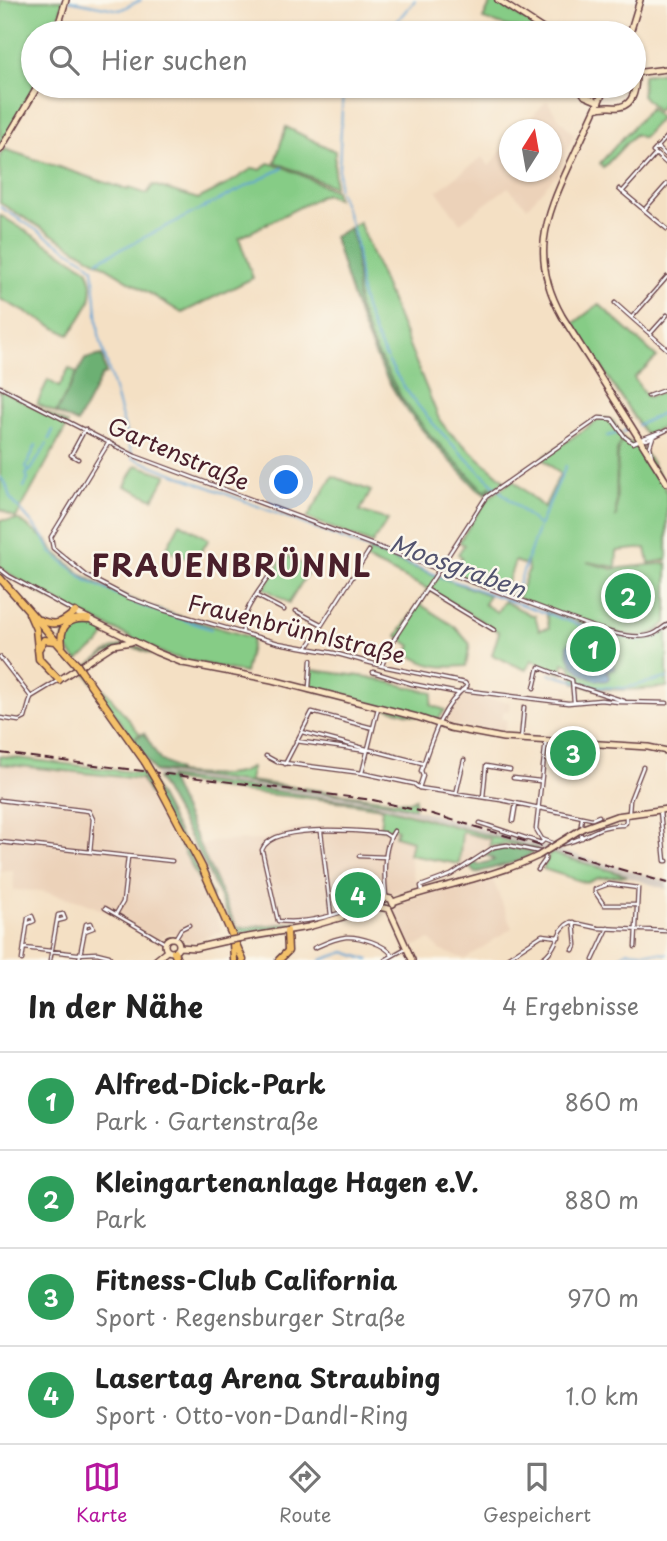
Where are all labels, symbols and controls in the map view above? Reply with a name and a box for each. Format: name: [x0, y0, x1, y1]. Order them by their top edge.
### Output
search box: [21, 21, 646, 98]
text: Hier suchen: [101, 40, 248, 79]
icon: search: [45, 41, 83, 79]
north arrow: [499, 119, 562, 182]
street label: Gartenstraße: [103, 407, 255, 499]
your location: [269, 465, 303, 499]
water label: Moosgraben: [385, 524, 532, 606]
district label: FRAUENBRÜNNL: [91, 542, 373, 587]
pin: 2: [605, 570, 651, 622]
street label: Frauenbrünnlstraße: [185, 584, 409, 672]
pin: 1: [570, 623, 616, 675]
pin: 3: [550, 727, 596, 779]
pin: 4: [335, 869, 381, 921]
text: In der Nähe: [28, 983, 203, 1028]
text: 4 Ergebnisse: [502, 988, 639, 1023]
text: Alfred-Dick-Park: [95, 1064, 326, 1103]
text: 1: [46, 1084, 57, 1119]
text: 860 m: [565, 1084, 639, 1119]
text: Park · Gartenstraße: [95, 1103, 319, 1138]
text: Kleingartenanlage Hagen e.V.: [95, 1162, 479, 1201]
text: 2: [43, 1182, 59, 1217]
text: 880 m: [565, 1182, 639, 1217]
text: Park: [95, 1201, 146, 1236]
text: Fitness-Club California: [95, 1260, 398, 1299]
text: 3: [43, 1280, 59, 1315]
text: 970 m: [567, 1280, 639, 1315]
text: Sport · Regensburger Straße: [95, 1299, 405, 1334]
text: Lasertag Arena Straubing: [95, 1358, 440, 1397]
text: 4: [43, 1378, 59, 1413]
text: 1.0 km: [566, 1378, 639, 1413]
text: Sport · Otto-von-Dandl-Ring: [95, 1397, 408, 1432]
tab: Karte: [76, 1458, 127, 1528]
tab: Route: [279, 1458, 331, 1528]
tab: Gespeichert: [483, 1458, 591, 1528]

